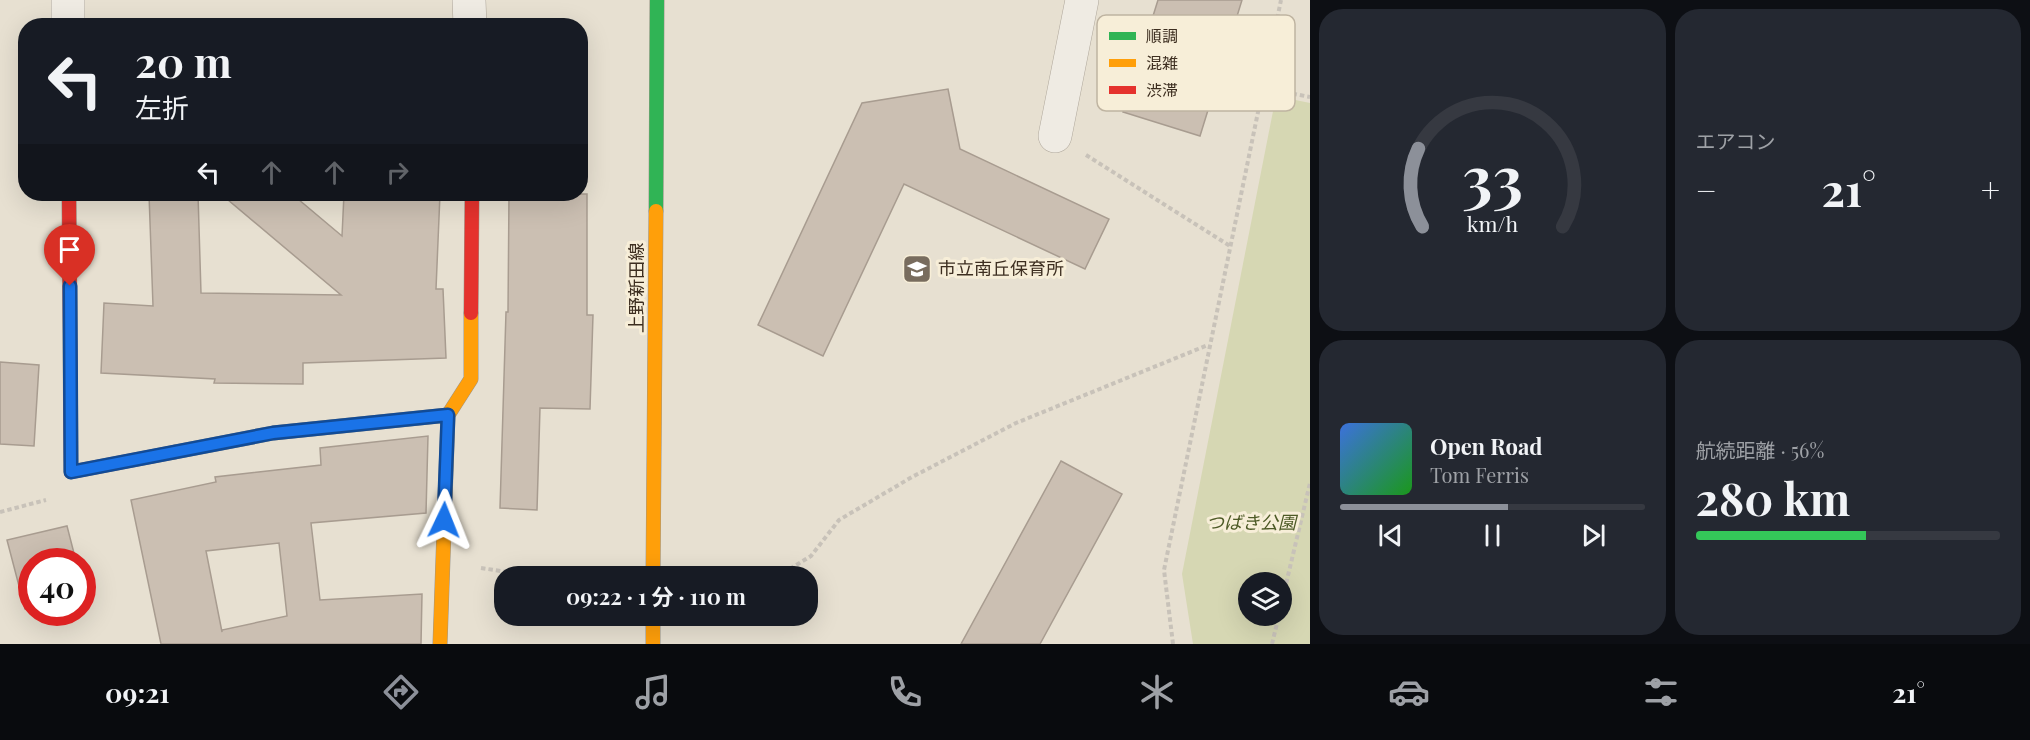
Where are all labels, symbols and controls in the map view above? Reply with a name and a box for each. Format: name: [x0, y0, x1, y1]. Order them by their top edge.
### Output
legend: [1097, 15, 1295, 111]
text: 順調: [1146, 25, 1178, 46]
text: 20 m: [135, 33, 232, 89]
icon: left: [36, 42, 114, 120]
text: 混雑: [1146, 52, 1178, 73]
text: 渋滞: [1146, 79, 1178, 100]
text: 左折: [135, 89, 189, 125]
text: エアコン: [1696, 127, 1776, 154]
text: 33: [1462, 133, 1523, 217]
icon: left: [192, 156, 225, 189]
icon: ahead: [255, 156, 288, 189]
icon: ahead: [318, 156, 351, 189]
icon: right: [381, 156, 414, 189]
text: 21°: [1821, 158, 1876, 218]
text: −: [1696, 167, 1717, 211]
text: +: [1981, 167, 2000, 211]
text: km/h: [1467, 209, 1518, 237]
pin: [44, 224, 95, 286]
icon: arrive: [53, 233, 86, 266]
street label: 上野新田線: [624, 243, 648, 333]
school or university icon: 市立南丘保育所: [901, 253, 933, 285]
place label: 市立南丘保育所: [938, 256, 1064, 280]
text: Open Road: [1430, 431, 1542, 461]
text: 航続距離 · 56%: [1696, 436, 1824, 463]
text: Tom Ferris: [1430, 461, 1529, 488]
text: 280 km: [1696, 467, 1850, 527]
position arrow: [412, 488, 476, 552]
park label: つばき公園: [1206, 510, 1299, 534]
icon: previous: [1374, 519, 1407, 552]
icon: pause: [1476, 519, 1509, 552]
icon: next: [1577, 519, 1610, 552]
speed limit sign: 40: [18, 548, 96, 626]
map controls: [1238, 572, 1292, 626]
button: layers: [1238, 572, 1292, 626]
text: 09:22 · 1 分 · 110 m: [566, 581, 746, 611]
icon: directions: [380, 671, 422, 713]
icon: music: [632, 671, 674, 713]
icon: phone: [884, 671, 926, 713]
icon: climate: [1136, 671, 1178, 713]
icon: car: [1388, 671, 1430, 713]
icon: filters: [1640, 671, 1682, 713]
text: 09:21: [105, 674, 170, 710]
text: 21°: [1892, 674, 1925, 710]

